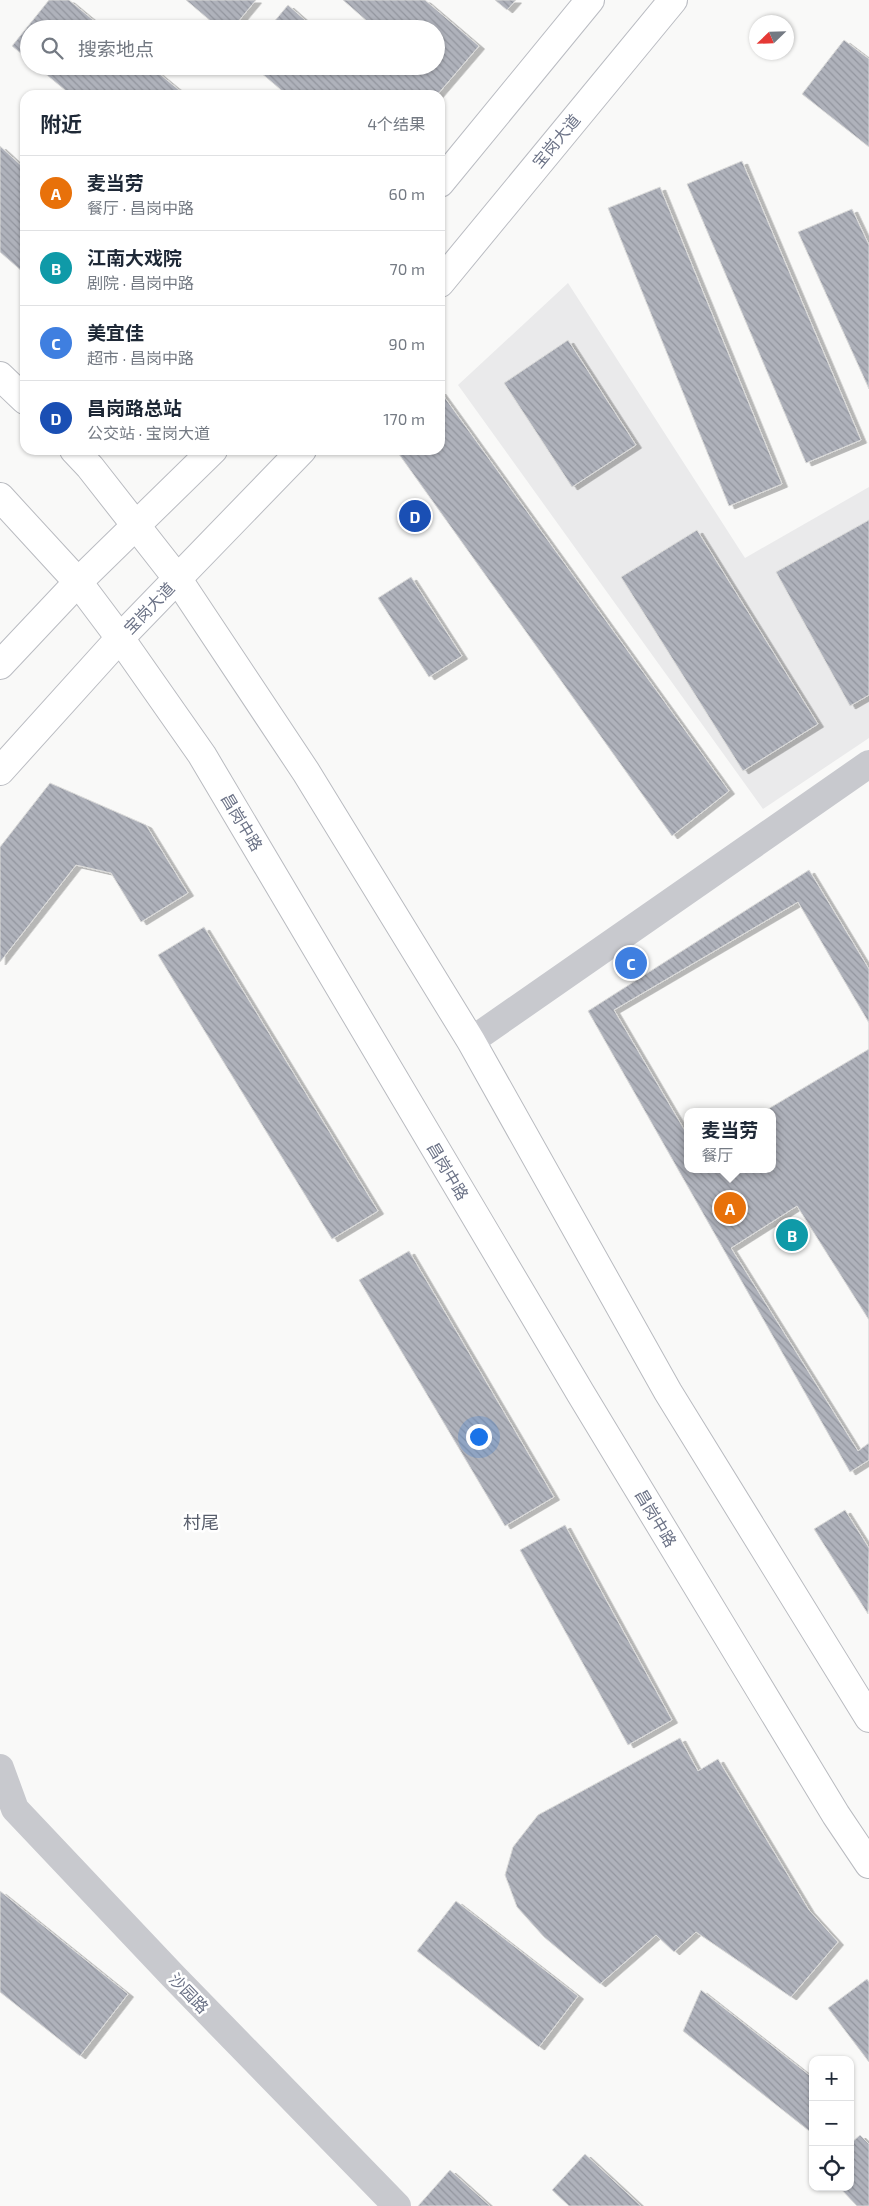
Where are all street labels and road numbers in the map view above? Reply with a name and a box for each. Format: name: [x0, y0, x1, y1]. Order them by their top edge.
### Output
street label: 宝岗大道: [528, 110, 583, 171]
street label: 宝岗大道: [120, 578, 178, 637]
street label: 昌岗中路: [218, 789, 267, 854]
street label: 昌岗中路: [424, 1138, 473, 1203]
street label: 昌岗中路: [632, 1485, 681, 1550]
street label: 沙园路: [166, 1969, 213, 2017]

